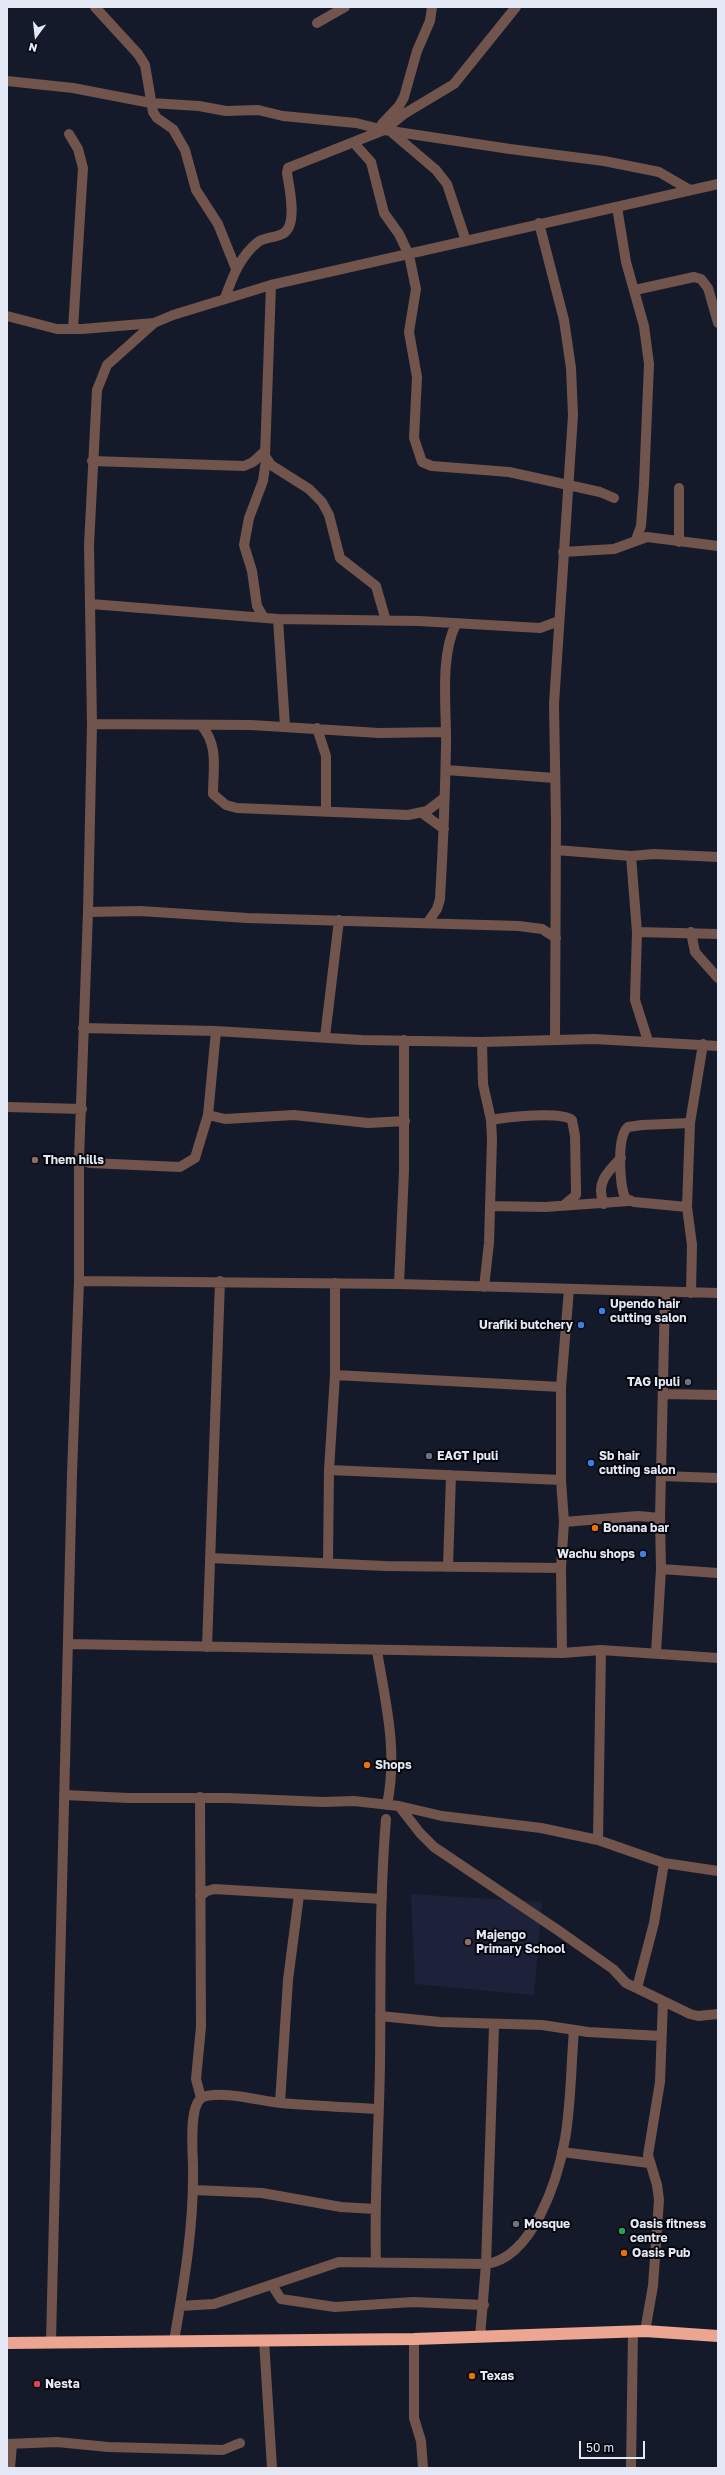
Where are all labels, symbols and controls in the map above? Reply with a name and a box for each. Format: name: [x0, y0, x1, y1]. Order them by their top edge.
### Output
north arrow: [16, 16, 56, 56]
text: N: [27, 41, 38, 55]
place label: Them hills: [43, 1153, 104, 1167]
marker: Them hills: [30, 1155, 40, 1165]
place label: Upendo hair cutting salon: [610, 1297, 687, 1325]
marker: Upendo hair cutting salon: [597, 1306, 607, 1316]
place label: Urafiki butchery: [479, 1318, 573, 1332]
marker: Urafiki butchery: [576, 1320, 586, 1330]
place label: TAG Ipuli: [627, 1375, 680, 1389]
marker: TAG Ipuli: [683, 1377, 693, 1387]
place label: EAGT Ipuli: [437, 1449, 498, 1463]
place label: Sb hair cutting salon: [599, 1449, 676, 1477]
marker: EAGT Ipuli: [424, 1451, 434, 1461]
marker: Sb hair cutting salon: [586, 1458, 596, 1468]
place label: Bonana bar: [603, 1521, 669, 1535]
marker: Bonana bar: [590, 1523, 600, 1533]
place label: Wachu shops: [557, 1547, 635, 1561]
marker: Wachu shops: [638, 1549, 648, 1559]
place label: Shops: [375, 1758, 412, 1772]
marker: Shops: [362, 1760, 372, 1770]
place label: Majengo Primary School: [476, 1928, 565, 1956]
marker: Majengo Primary School: [463, 1937, 473, 1947]
place label: Mosque: [524, 2217, 570, 2231]
place label: Oasis fitness centre: [630, 2217, 706, 2245]
marker: Mosque: [511, 2219, 521, 2229]
marker: Oasis fitness centre: [617, 2226, 627, 2236]
place label: Oasis Pub: [632, 2246, 690, 2260]
marker: Oasis Pub: [619, 2248, 629, 2258]
place label: Texas: [480, 2369, 514, 2383]
marker: Texas: [467, 2371, 477, 2381]
place label: Nesta: [45, 2377, 80, 2391]
marker: Nesta: [32, 2379, 42, 2389]
scale bar: [581, 2433, 647, 2459]
text: 50 m: [586, 2440, 614, 2455]

